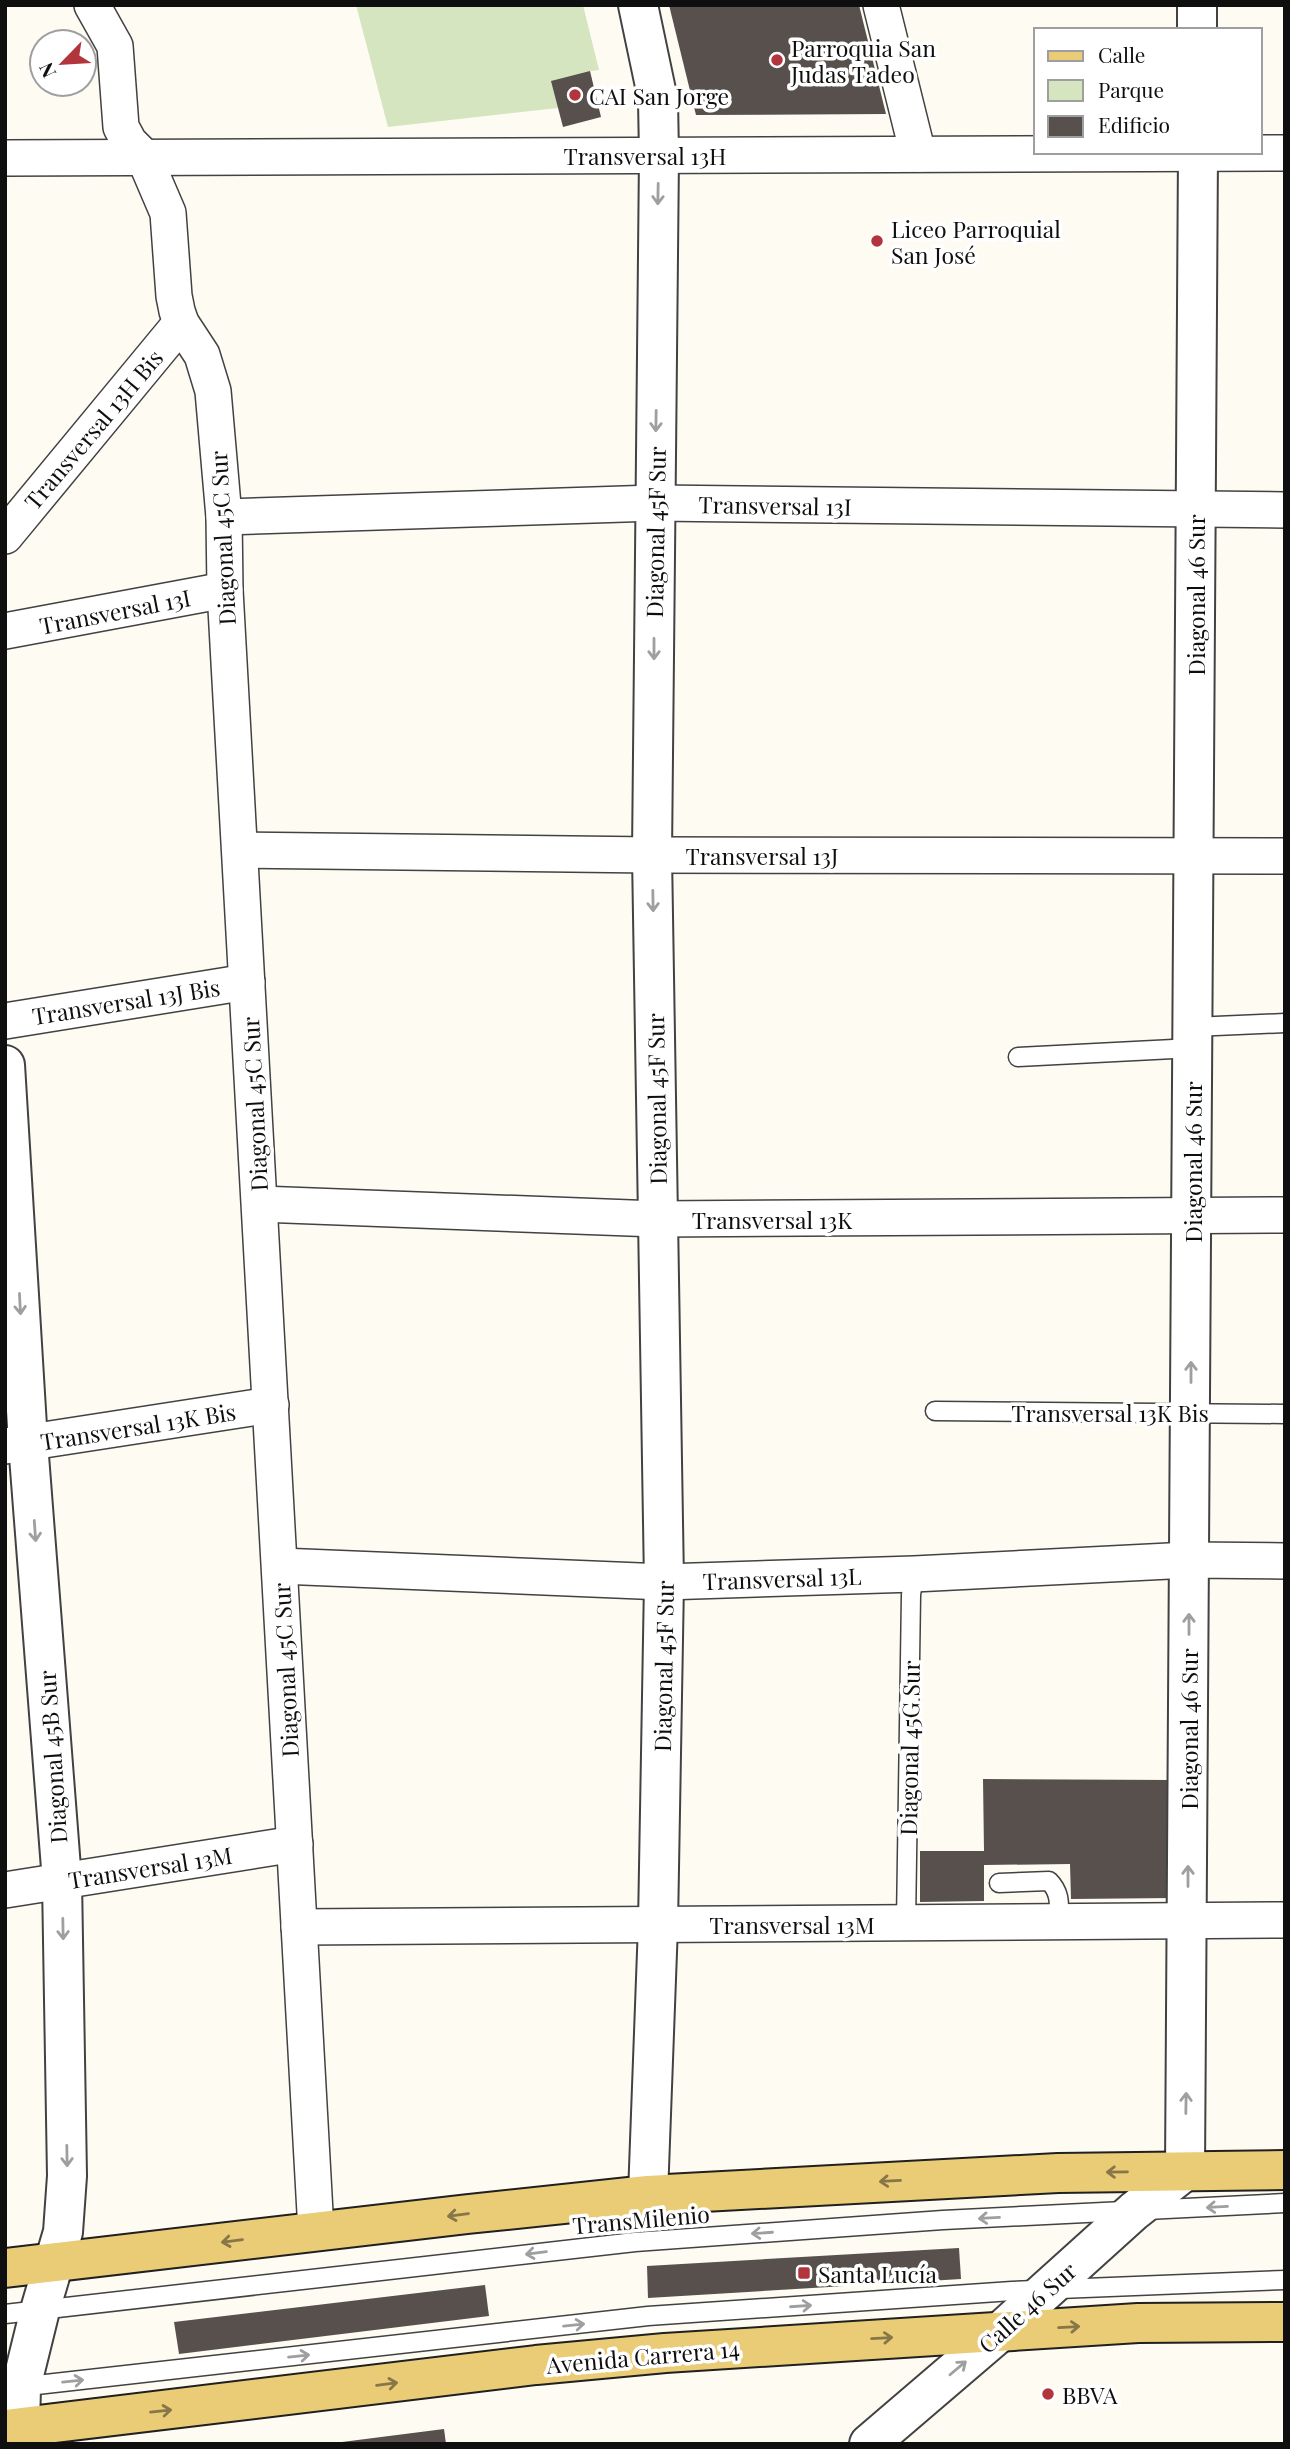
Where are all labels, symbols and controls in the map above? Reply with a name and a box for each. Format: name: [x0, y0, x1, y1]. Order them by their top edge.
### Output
north arrow: [28, 28, 98, 98]
legend: [1034, 28, 1262, 154]
place label: Parroquia San Judas Tadeo: [790, 32, 936, 89]
text: Calle: [1098, 40, 1145, 68]
marker: Parroquia San Judas Tadeo: [769, 52, 785, 68]
text: N: [32, 59, 61, 82]
text: Parque: [1098, 75, 1164, 103]
place label: CAI San Jorge: [589, 80, 729, 111]
marker: CAI San Jorge: [567, 87, 583, 103]
text: Edificio: [1098, 110, 1170, 138]
street label: Transversal 13H: [564, 140, 726, 171]
one-way arrow: [651, 182, 665, 205]
place label: Liceo Parroquial San José: [891, 213, 1061, 270]
marker: Liceo Parroquial San José: [869, 233, 885, 249]
street label: Transversal 13H Bis: [17, 343, 169, 515]
one-way arrow: [649, 410, 662, 433]
street label: Diagonal 45F Sur: [638, 446, 672, 618]
street label: Diagonal 45C Sur: [202, 450, 242, 626]
street label: Transversal 13I: [698, 488, 852, 522]
street label: Diagonal 46 Sur: [1180, 514, 1211, 676]
street label: Transversal 13I: [37, 581, 193, 641]
one-way arrow: [647, 637, 660, 660]
street label: Transversal 13J: [686, 840, 838, 871]
one-way arrow: [646, 889, 659, 912]
street label: Transversal 13J Bis: [30, 971, 222, 1031]
street label: Diagonal 45F Sur: [639, 1013, 673, 1185]
street label: Diagonal 45C Sur: [234, 1016, 274, 1192]
street label: Diagonal 46 Sur: [1177, 1081, 1208, 1243]
street label: Transversal 13K: [692, 1204, 853, 1235]
one-way arrow: [13, 1292, 26, 1315]
one-way arrow: [1184, 1360, 1198, 1383]
street label: Transversal 13K Bis: [38, 1395, 238, 1457]
street label: Transversal 13K Bis: [1011, 1397, 1209, 1428]
one-way arrow: [29, 1519, 42, 1542]
street label: Transversal 13L: [702, 1560, 862, 1596]
street label: Diagonal 45F Sur: [646, 1580, 680, 1752]
street label: Diagonal 45C Sur: [265, 1582, 305, 1758]
one-way arrow: [1182, 1612, 1196, 1635]
street label: Diagonal 46 Sur: [1173, 1648, 1204, 1810]
street label: Diagonal 45G Sur: [892, 1660, 926, 1836]
street label: Diagonal 45B Sur: [30, 1669, 74, 1845]
street label: Transversal 13M: [66, 1839, 234, 1895]
one-way arrow: [1181, 1864, 1195, 1887]
street label: Transversal 13M: [709, 1909, 875, 1940]
one-way arrow: [56, 1917, 70, 1940]
one-way arrow: [1179, 2092, 1193, 2115]
one-way arrow: [60, 2145, 74, 2168]
one-way arrow: [1106, 2165, 1129, 2179]
one-way arrow: [878, 2175, 901, 2188]
street label: TransMilenio: [571, 2198, 711, 2240]
one-way arrow: [1205, 2200, 1228, 2213]
one-way arrow: [447, 2208, 470, 2221]
one-way arrow: [979, 2212, 1001, 2225]
one-way arrow: [752, 2227, 774, 2240]
one-way arrow: [221, 2235, 244, 2248]
one-way arrow: [525, 2247, 548, 2260]
street label: Calle 46 Sur: [971, 2255, 1083, 2359]
place label: Santa Lucía: [818, 2258, 937, 2289]
marker: Santa Lucía: [796, 2265, 812, 2281]
one-way arrow: [789, 2299, 811, 2312]
one-way arrow: [562, 2318, 585, 2331]
one-way arrow: [1058, 2321, 1081, 2334]
one-way arrow: [870, 2331, 892, 2344]
street label: Avenida Carrera 14: [544, 2332, 741, 2380]
one-way arrow: [287, 2349, 310, 2362]
one-way arrow: [949, 2360, 967, 2376]
one-way arrow: [61, 2375, 84, 2388]
one-way arrow: [375, 2378, 398, 2391]
place label: BBVA: [1062, 2379, 1118, 2410]
marker: BBVA: [1040, 2386, 1056, 2402]
one-way arrow: [149, 2404, 172, 2417]

